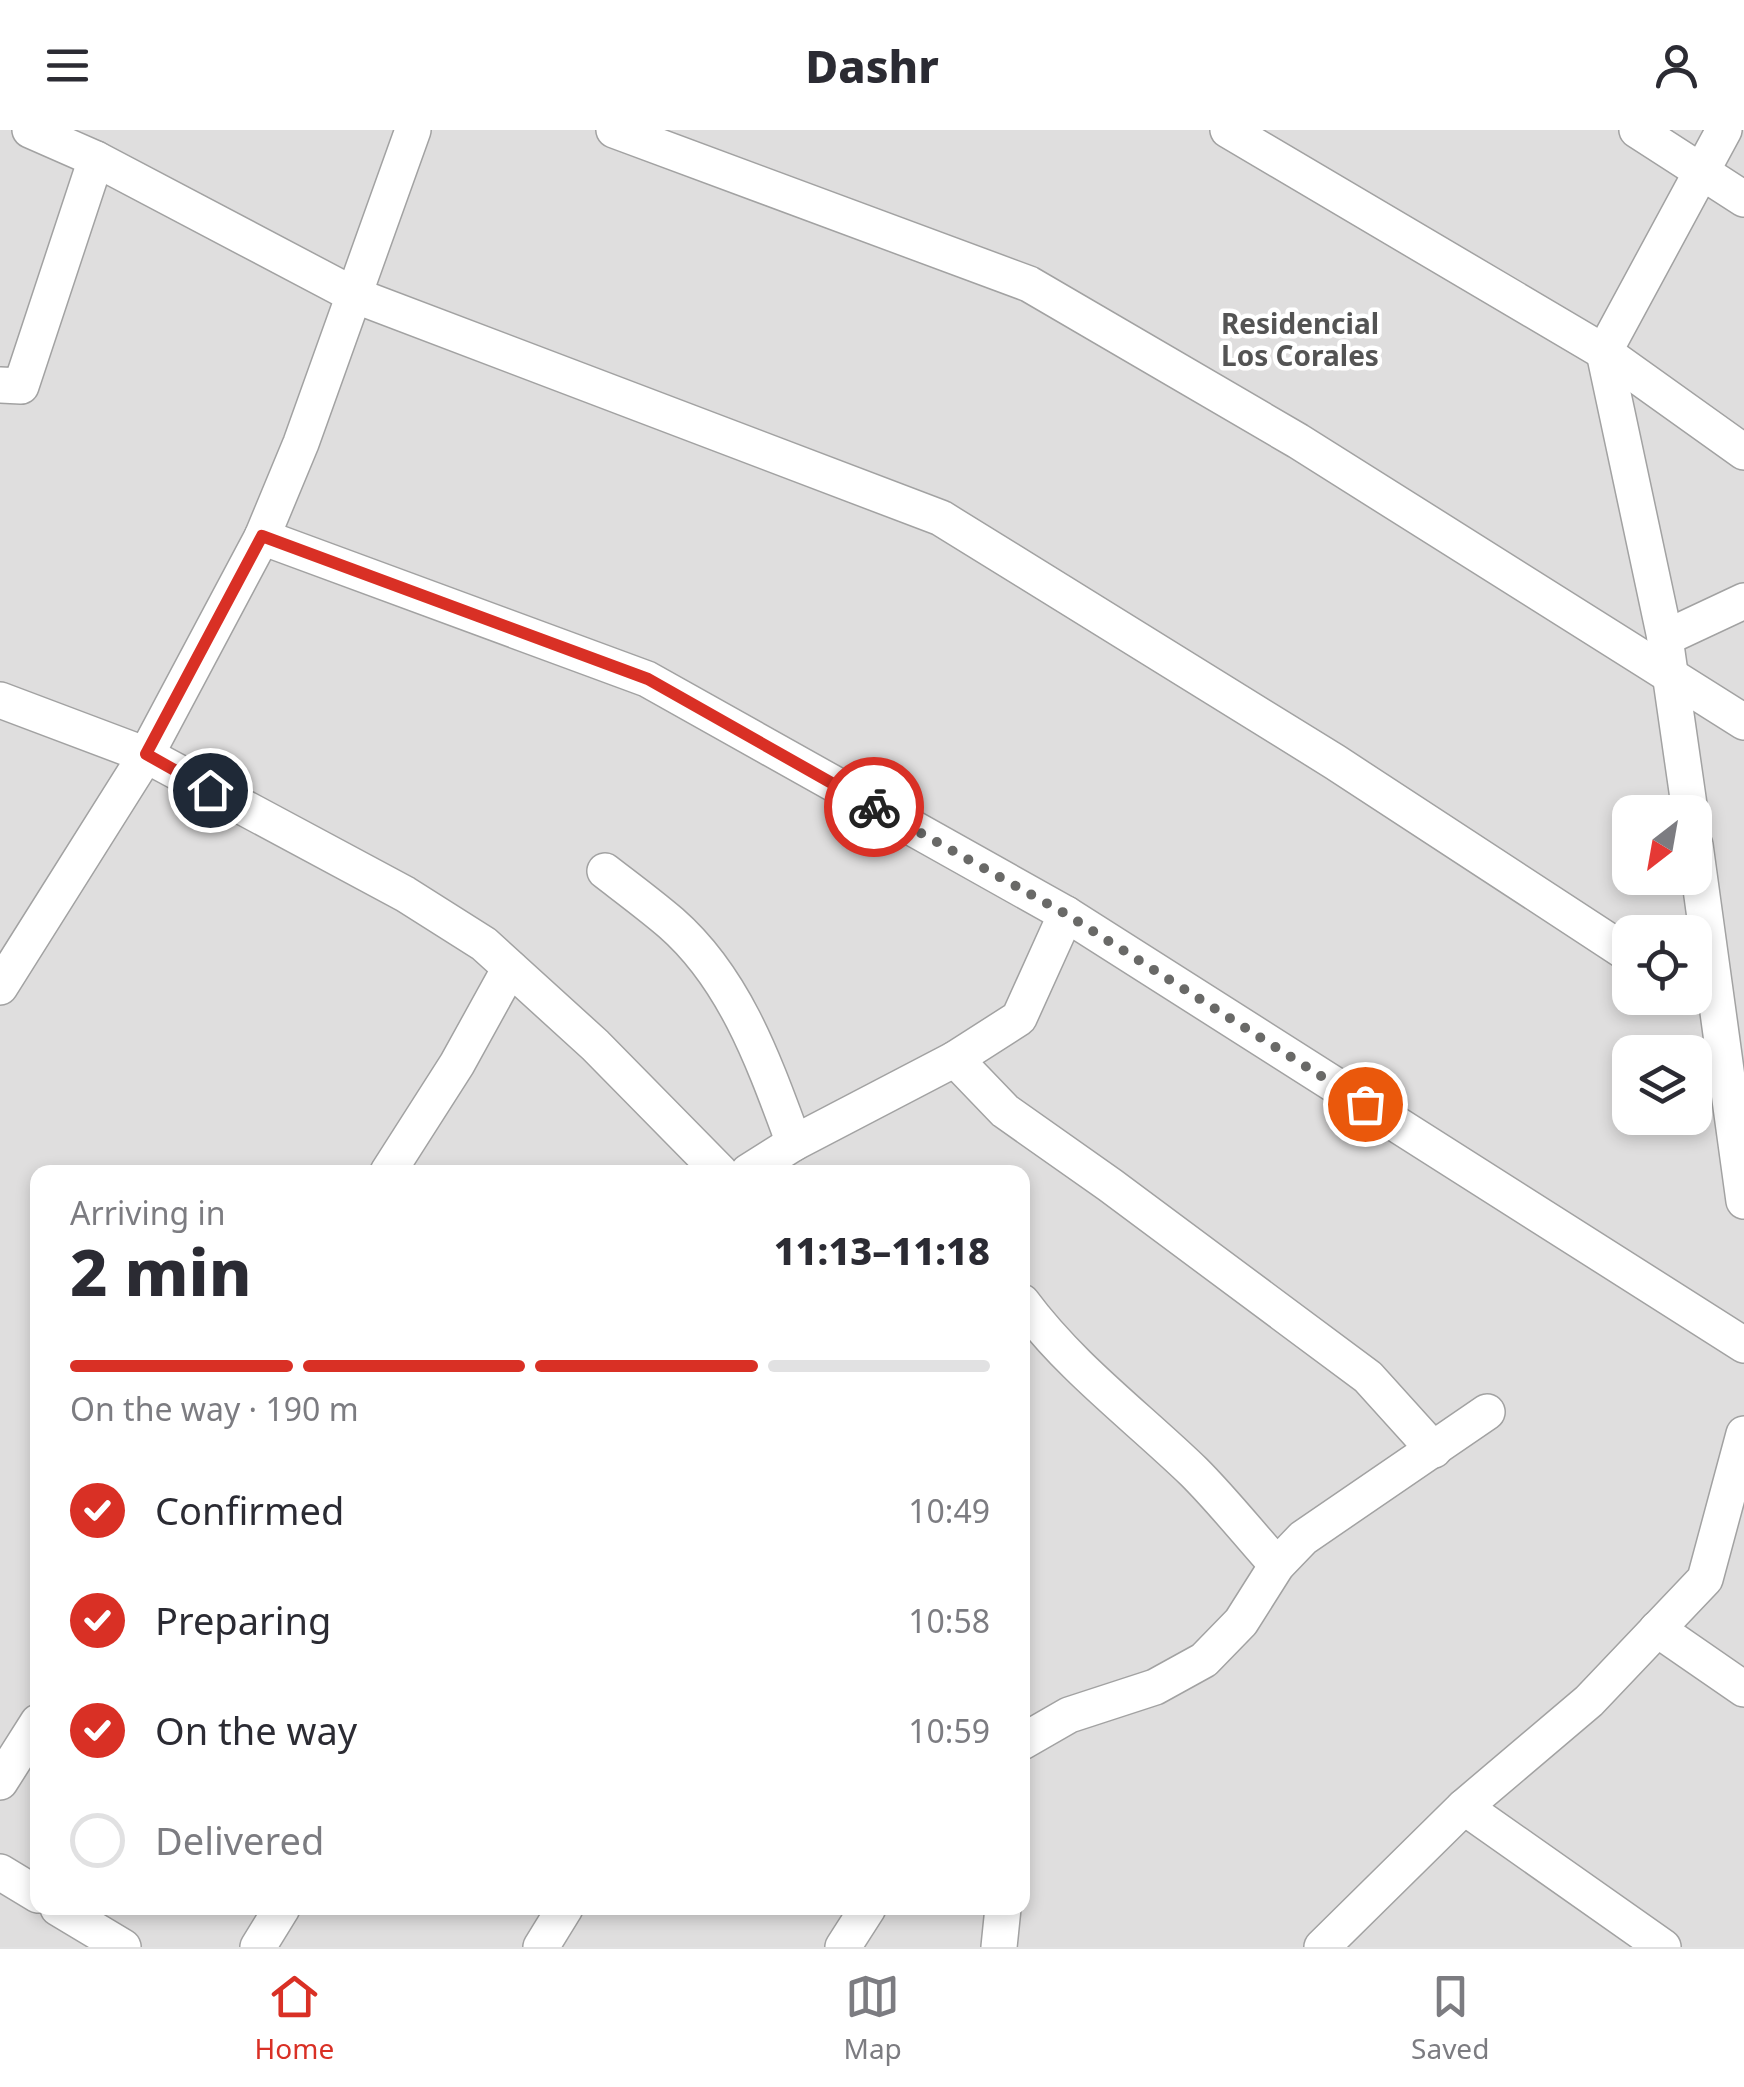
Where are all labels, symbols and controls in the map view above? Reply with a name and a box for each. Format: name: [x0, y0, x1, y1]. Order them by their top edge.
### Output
text: Dashr: [805, 35, 939, 96]
icon: menu: [40, 38, 95, 93]
icon: person: [1649, 38, 1704, 93]
district label: Residencial Los Corales: [1221, 304, 1379, 374]
pin: [168, 748, 253, 833]
courier: [824, 757, 924, 857]
icon: home: [183, 763, 238, 818]
icon: bike: [847, 780, 902, 835]
north arrow: [1612, 795, 1712, 895]
map controls: [1612, 795, 1712, 1135]
button: locate: [1612, 915, 1712, 1015]
button: layers: [1612, 1035, 1712, 1135]
pin: [1323, 1062, 1408, 1147]
icon: bag: [1338, 1077, 1393, 1132]
text: Arriving in: [70, 1191, 225, 1234]
text: 11:13–11:18: [774, 1224, 990, 1276]
text: 2 min: [70, 1227, 252, 1315]
text: On the way · 190 m: [70, 1387, 359, 1430]
icon: check: [70, 1483, 125, 1538]
text: Confirmed: [155, 1484, 344, 1536]
text: 10:49: [908, 1489, 990, 1532]
icon: check: [70, 1593, 125, 1648]
text: Preparing: [155, 1594, 331, 1646]
text: 10:58: [908, 1599, 990, 1642]
icon: check: [70, 1703, 125, 1758]
text: On the way: [155, 1704, 357, 1756]
text: 10:59: [908, 1709, 990, 1752]
text: Delivered: [155, 1814, 324, 1866]
tab: Home: [255, 1969, 334, 2067]
tab: Map: [844, 1969, 902, 2067]
tab: Saved: [1411, 1969, 1489, 2067]

